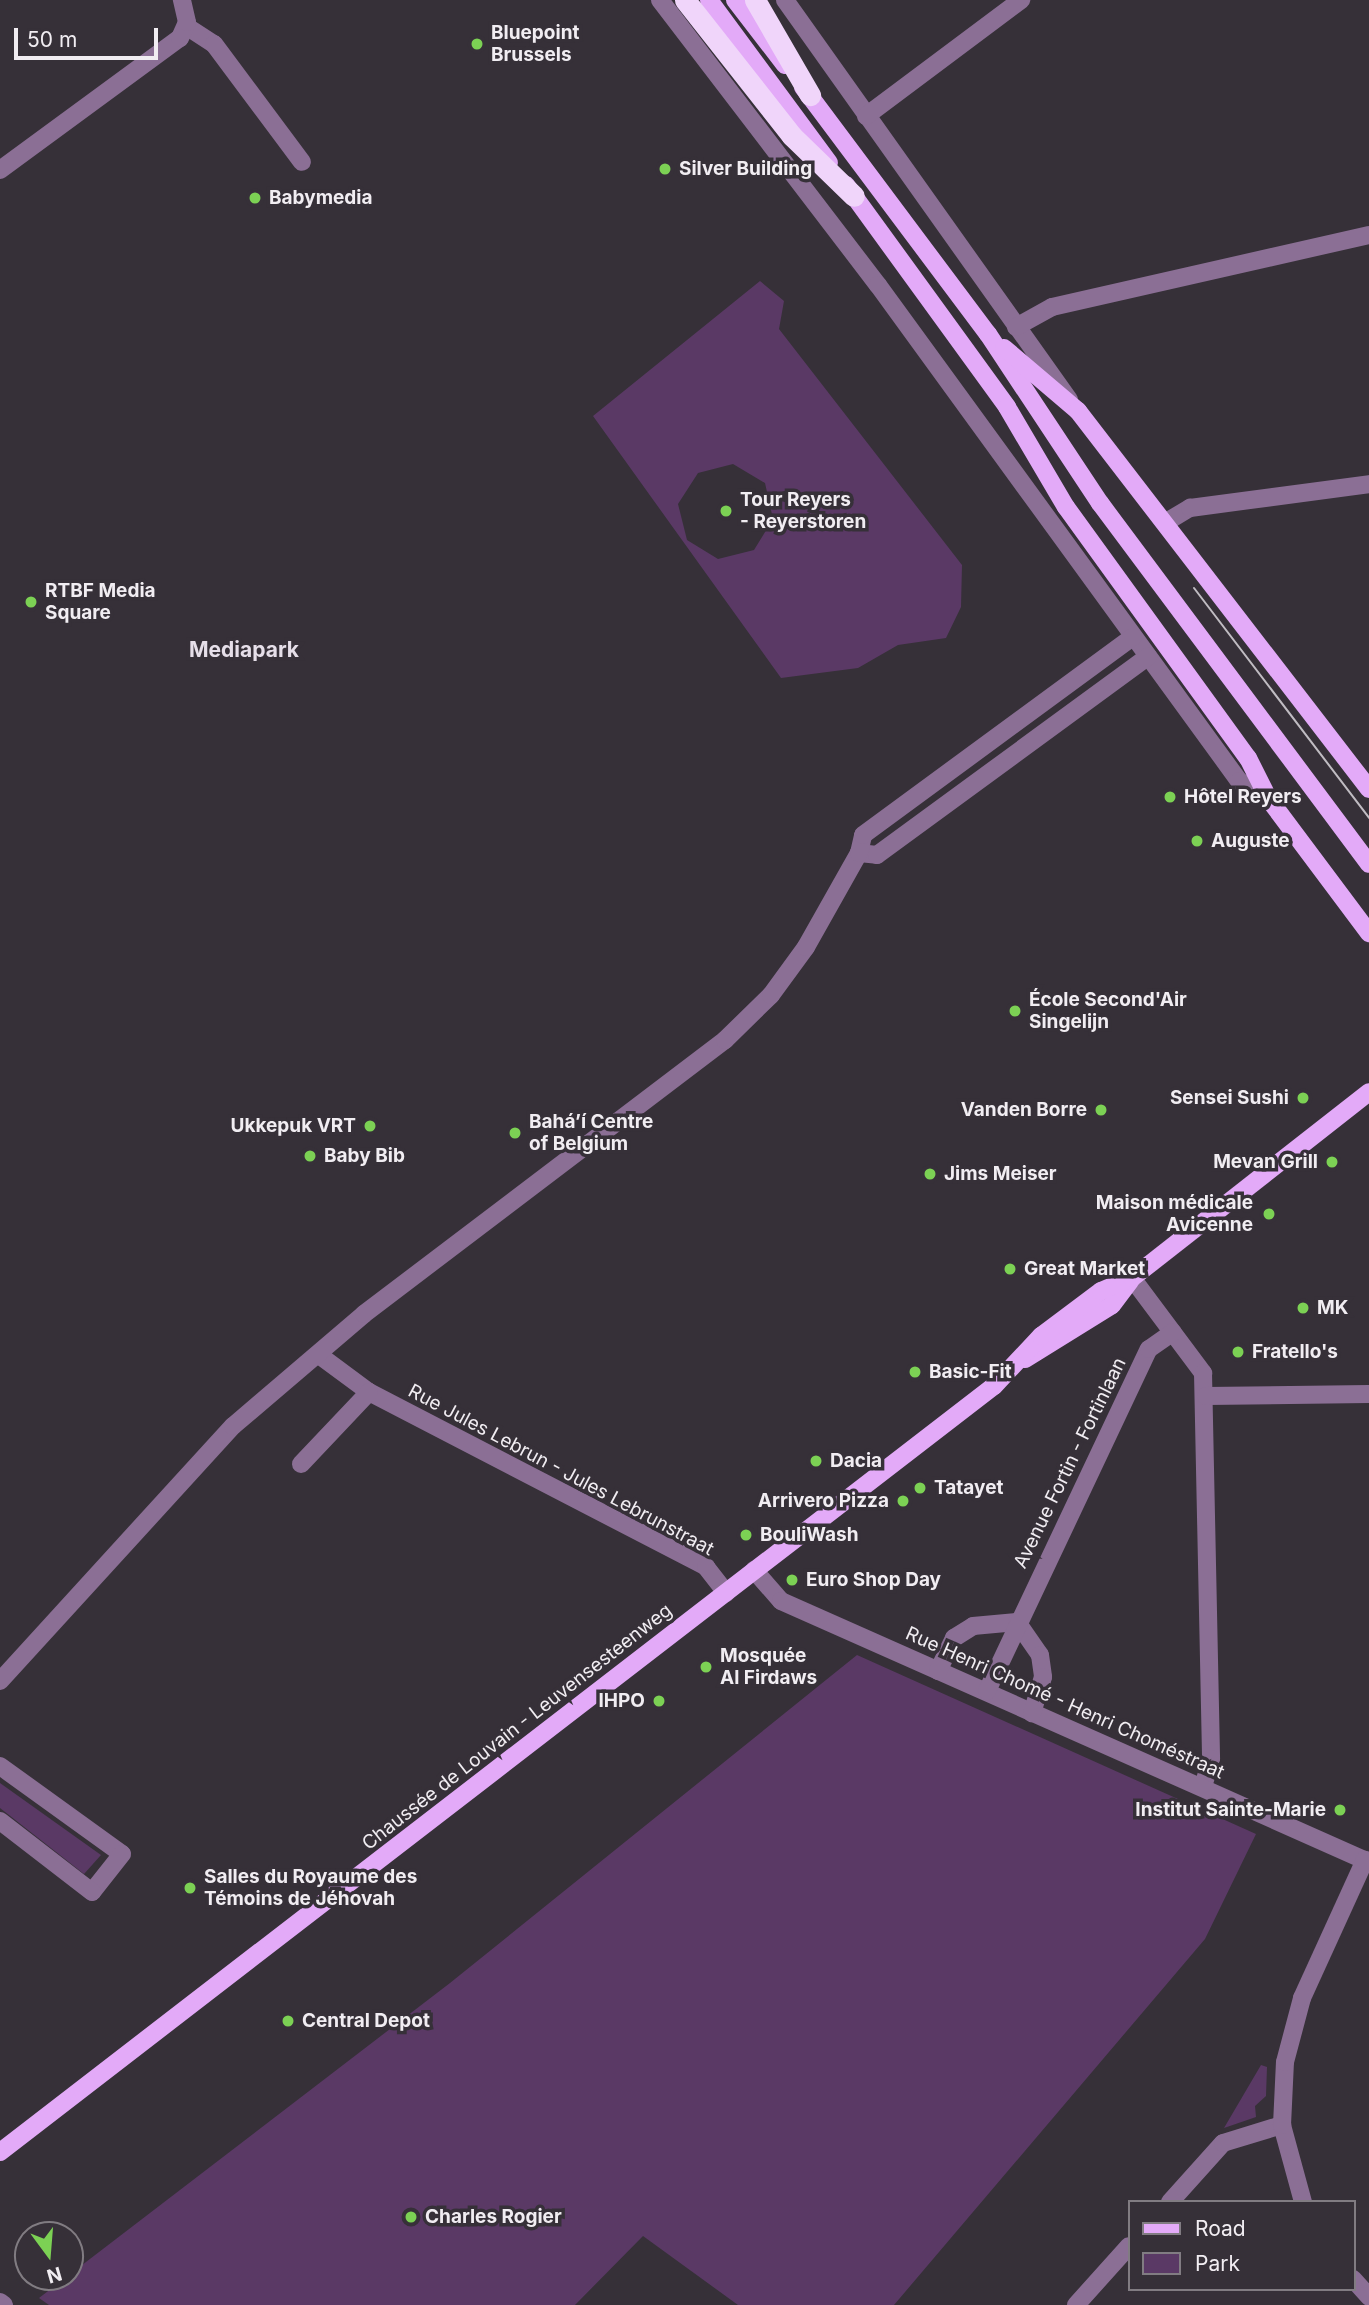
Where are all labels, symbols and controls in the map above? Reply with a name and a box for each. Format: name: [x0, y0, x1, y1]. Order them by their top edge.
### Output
scale bar: [18, 14, 161, 58]
place label: Bluepoint Brussels: [491, 22, 579, 66]
text: 50 m: [27, 27, 77, 52]
marker: Bluepoint Brussels: [469, 36, 485, 52]
place label: Silver Building: [679, 158, 812, 180]
marker: Silver Building: [657, 161, 673, 177]
place label: Babymedia: [269, 187, 372, 209]
marker: Babymedia: [247, 190, 263, 206]
place label: Tour Reyers - Reyerstoren: [740, 489, 866, 533]
marker: Tour Reyers - Reyerstoren: [718, 503, 734, 519]
place label: RTBF Media Square: [45, 580, 156, 624]
marker: RTBF Media Square: [23, 594, 39, 610]
district label: Mediapark: [189, 637, 299, 663]
place label: Hôtel Reyers: [1184, 786, 1302, 808]
marker: Hôtel Reyers: [1162, 789, 1178, 805]
place label: Auguste: [1211, 830, 1290, 852]
marker: Auguste: [1189, 833, 1205, 849]
place label: École Second'Air Singelijn: [1029, 989, 1187, 1033]
marker: École Second'Air Singelijn: [1007, 1003, 1023, 1019]
place label: Sensei Sushi: [1170, 1087, 1289, 1109]
marker: Sensei Sushi: [1295, 1090, 1311, 1106]
place label: Vanden Borre: [961, 1099, 1087, 1121]
marker: Vanden Borre: [1093, 1102, 1109, 1118]
place label: Bahá’í Centre of Belgium: [529, 1111, 653, 1155]
place label: Ukkepuk VRT: [230, 1115, 356, 1137]
marker: Ukkepuk VRT: [362, 1118, 378, 1134]
marker: Bahá’í Centre of Belgium: [507, 1125, 523, 1141]
place label: Baby Bib: [324, 1145, 405, 1167]
marker: Baby Bib: [302, 1148, 318, 1164]
place label: Mevan Grill: [1213, 1151, 1318, 1173]
marker: Mevan Grill: [1324, 1154, 1340, 1170]
place label: Jims Meiser: [944, 1163, 1057, 1185]
marker: Jims Meiser: [922, 1166, 938, 1182]
place label: Maison médicale Avicenne: [1096, 1192, 1253, 1236]
marker: Maison médicale Avicenne: [1259, 1204, 1279, 1224]
place label: Great Market: [1024, 1258, 1145, 1280]
marker: Great Market: [1002, 1261, 1018, 1277]
place label: MK: [1317, 1297, 1348, 1319]
marker: MK: [1295, 1300, 1311, 1316]
place label: Fratello's: [1252, 1341, 1338, 1363]
marker: Fratello's: [1230, 1344, 1246, 1360]
street label: Avenue Fortin - Fortinlaan: [1009, 1354, 1131, 1572]
place label: Basic-Fit: [929, 1361, 1012, 1383]
marker: Basic-Fit: [907, 1364, 923, 1380]
street label: Rue Jules Lebrun - Jules Lebrunstraat: [404, 1380, 718, 1560]
place label: Dacia: [830, 1450, 882, 1472]
marker: Dacia: [808, 1453, 824, 1469]
place label: Tatayet: [934, 1477, 1003, 1499]
marker: Tatayet: [912, 1480, 928, 1496]
place label: Arrivero Pizza: [758, 1490, 889, 1512]
marker: Arrivero Pizza: [895, 1493, 911, 1509]
place label: BouliWash: [760, 1524, 858, 1546]
marker: BouliWash: [738, 1527, 754, 1543]
place label: Euro Shop Day: [806, 1569, 941, 1591]
marker: Euro Shop Day: [784, 1572, 800, 1588]
street label: Chaussée de Louvain - Leuvensesteenweg: [358, 1599, 676, 1855]
street label: Rue Henri Chomé - Henri Choméstraat: [902, 1622, 1228, 1784]
place label: Mosquée Al Firdaws: [720, 1645, 817, 1689]
marker: Mosquée Al Firdaws: [698, 1659, 714, 1675]
place label: IHPO: [599, 1690, 645, 1712]
marker: IHPO: [651, 1693, 667, 1709]
place label: Institut Sainte-Marie: [1135, 1799, 1326, 1821]
marker: Institut Sainte-Marie: [1332, 1802, 1348, 1818]
place label: Salles du Royaume des Témoins de Jéhovah: [204, 1866, 417, 1910]
marker: Salles du Royaume des Témoins de Jéhovah: [182, 1880, 198, 1896]
place label: Central Depot: [302, 2010, 430, 2032]
marker: Central Depot: [280, 2013, 296, 2029]
legend: [1128, 2200, 1355, 2291]
place label: Charles Rogier: [425, 2206, 562, 2228]
marker: Charles Rogier: [403, 2209, 419, 2225]
text: Road: [1195, 2216, 1246, 2241]
north arrow: [14, 2221, 84, 2291]
text: Park: [1195, 2251, 1240, 2276]
text: N: [44, 2262, 65, 2288]

